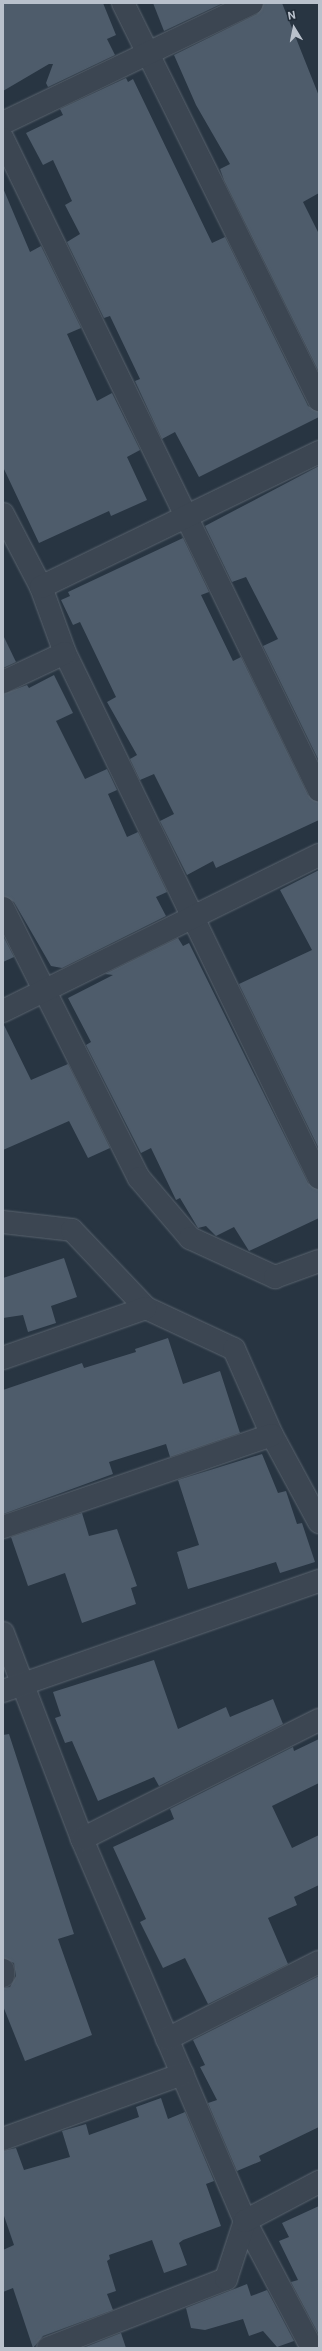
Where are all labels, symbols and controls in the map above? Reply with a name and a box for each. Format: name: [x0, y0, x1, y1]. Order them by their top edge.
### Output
north arrow: [274, 8, 314, 48]
text: N: [287, 9, 297, 23]

